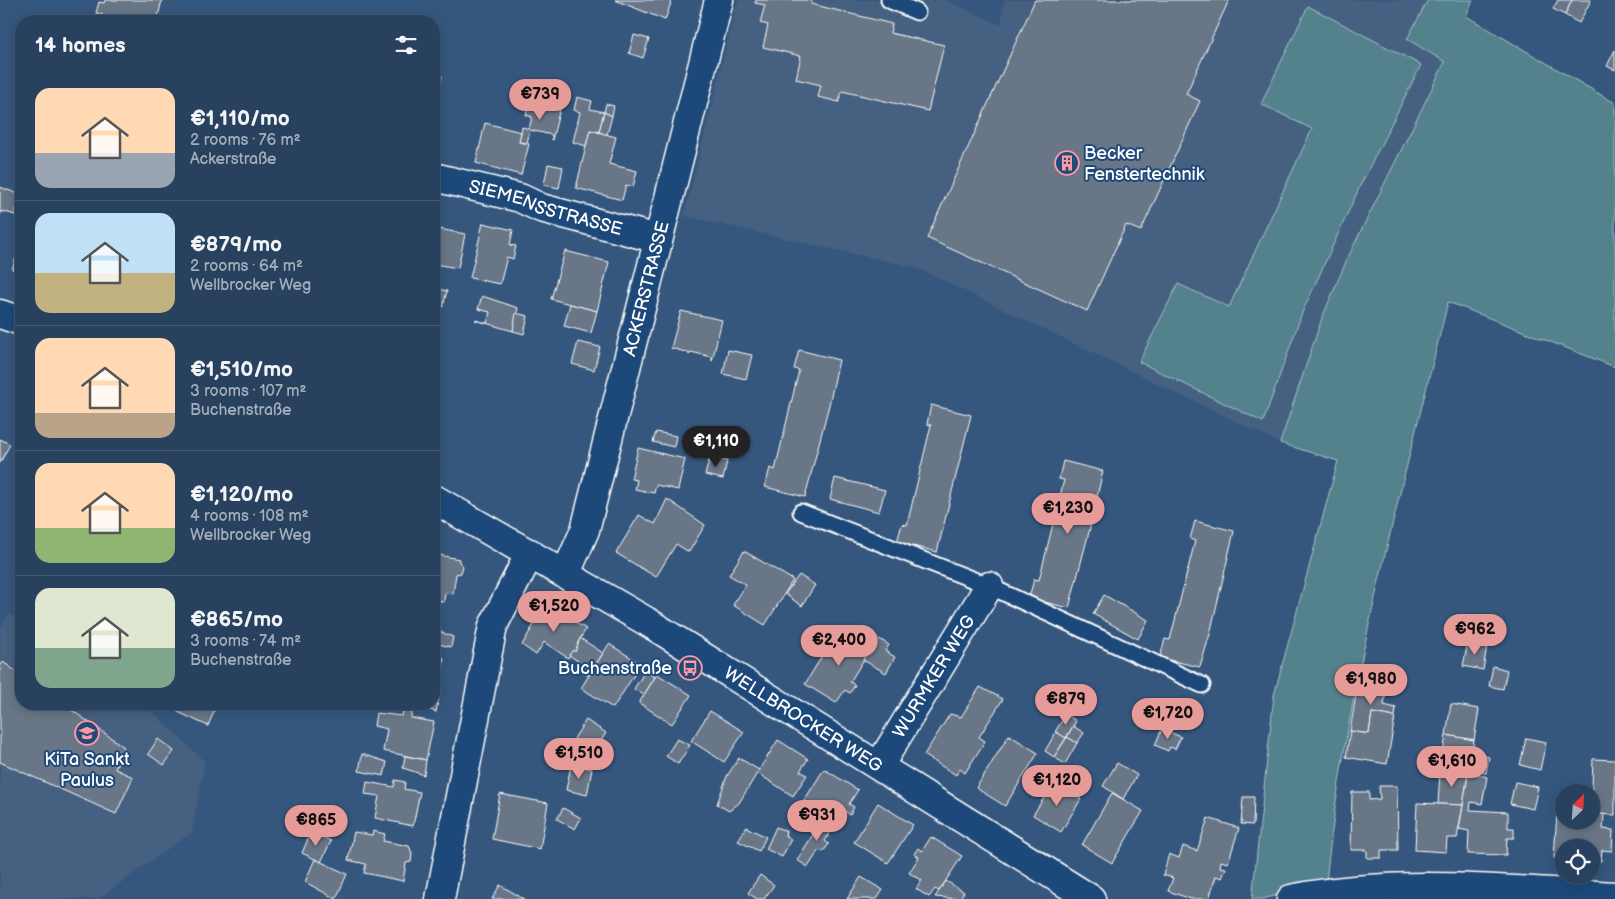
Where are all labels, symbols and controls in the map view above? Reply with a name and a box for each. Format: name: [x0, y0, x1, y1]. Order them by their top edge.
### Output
icon: filters: [392, 31, 420, 59]
text: 14 homes: [35, 33, 126, 58]
pin: €739: [510, 78, 570, 121]
text: €739: [520, 85, 560, 104]
text: €1,110/mo: [190, 106, 290, 131]
icon: home: [75, 108, 135, 168]
text: 2 rooms · 76 m²: [190, 131, 301, 150]
place label: Becker Fenstertechnik: [1084, 143, 1205, 185]
text: Ackerstraße: [190, 150, 277, 169]
building icon: Becker Fenstertechnik: [1054, 150, 1080, 176]
street label: SIEMENSSTRASSE: [467, 175, 625, 240]
street label: ACKERSTRASSE: [619, 219, 673, 358]
text: €879/mo: [190, 232, 282, 257]
icon: home: [75, 233, 135, 293]
text: 2 rooms · 64 m²: [190, 257, 303, 276]
text: Wellbrocker Weg: [190, 276, 311, 295]
text: €1,510/mo: [190, 357, 293, 382]
icon: home: [75, 358, 135, 418]
text: 3 rooms · 107 m²: [190, 382, 306, 401]
text: Buchenstraße: [190, 401, 292, 420]
pin: €1,110: [675, 426, 757, 468]
text: €1,110: [693, 432, 739, 451]
text: €1,120/mo: [190, 482, 293, 507]
icon: home: [75, 483, 135, 543]
pin: €1,230: [1027, 492, 1109, 535]
text: €1,230: [1043, 499, 1093, 518]
text: 4 rooms · 108 m²: [190, 507, 309, 526]
text: Wellbrocker Weg: [190, 526, 311, 545]
pin: €1,520: [513, 590, 595, 633]
text: €1,520: [529, 597, 579, 616]
text: €865/mo: [190, 607, 283, 632]
icon: home: [75, 608, 135, 668]
street label: WURMKER WEG: [888, 611, 979, 742]
pin: €962: [1445, 614, 1505, 656]
text: €962: [1455, 620, 1495, 639]
pin: €2,400: [798, 624, 880, 667]
text: €2,400: [812, 631, 866, 650]
text: 3 rooms · 74 m²: [190, 632, 301, 651]
text: Buchenstraße: [190, 651, 292, 670]
bus stop icon: Buchenstraße: [677, 655, 703, 681]
place label: Buchenstraße: [558, 658, 672, 679]
street label: WELLBROCKER WEG: [720, 662, 886, 776]
pin: €1,980: [1330, 664, 1412, 706]
text: €1,980: [1345, 670, 1397, 689]
pin: €879: [1036, 684, 1096, 726]
text: €879: [1046, 690, 1086, 709]
pin: €1,720: [1127, 698, 1209, 740]
text: €1,720: [1143, 704, 1193, 723]
school or university icon: KiTa Sankt Paulus: [74, 720, 100, 746]
pin: €1,510: [538, 738, 620, 780]
text: €1,510: [555, 744, 603, 763]
pin: €1,610: [1411, 746, 1493, 788]
place label: KiTa Sankt Paulus: [44, 749, 130, 791]
text: €1,610: [1428, 752, 1476, 771]
pin: €1,120: [1016, 764, 1098, 807]
text: €1,120: [1033, 771, 1081, 790]
north arrow: [1555, 784, 1600, 829]
map controls: [1555, 784, 1600, 884]
pin: €931: [787, 800, 847, 842]
pin: €865: [286, 804, 346, 847]
text: €931: [798, 806, 836, 825]
text: €865: [296, 811, 336, 830]
button: locate: [1555, 839, 1600, 884]

